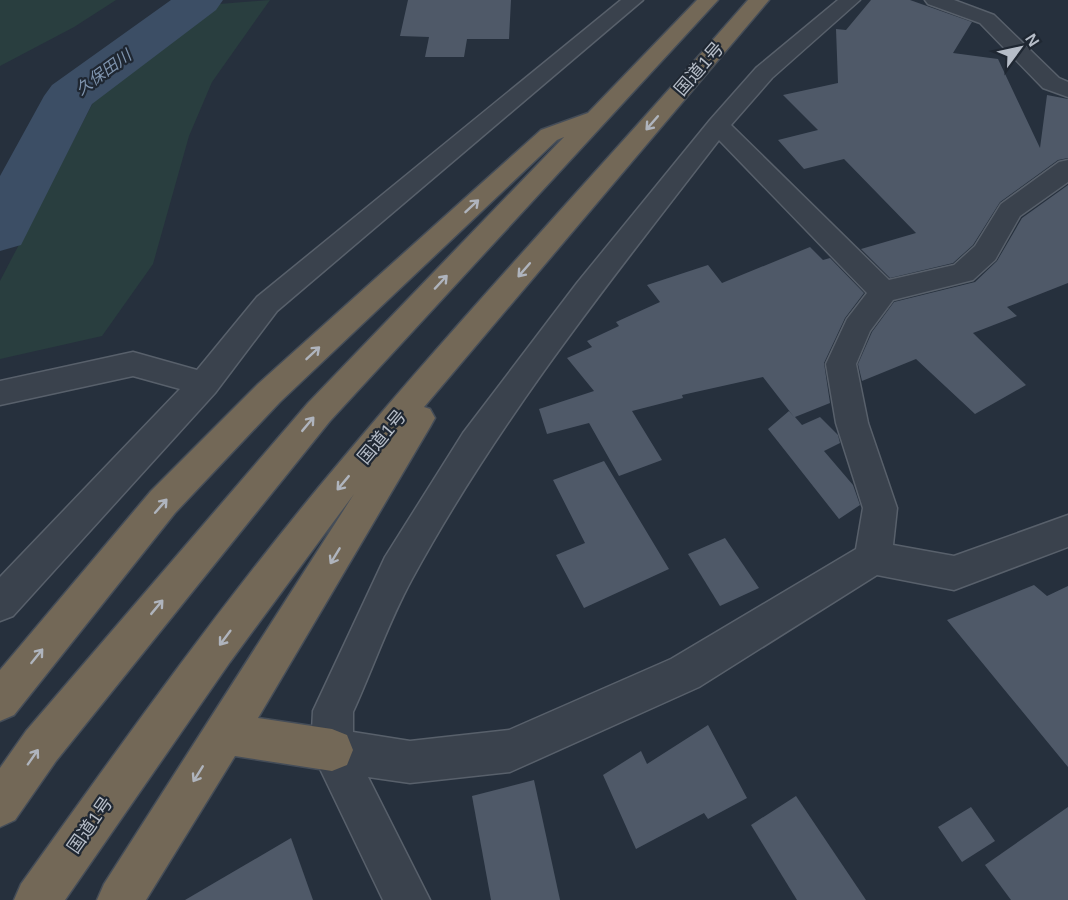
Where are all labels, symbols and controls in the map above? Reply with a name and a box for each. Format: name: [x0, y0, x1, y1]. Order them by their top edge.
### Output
north arrow: [990, 18, 1050, 78]
text: N: [1022, 31, 1042, 50]
street label: 国道1号: [670, 38, 728, 100]
water label: 久保田川: [72, 46, 136, 98]
one-way arrow: [645, 115, 659, 130]
one-way arrow: [464, 199, 479, 213]
one-way arrow: [517, 263, 531, 278]
one-way arrow: [434, 274, 449, 289]
one-way arrow: [306, 346, 321, 360]
street label: 国道1号: [354, 406, 410, 468]
one-way arrow: [302, 416, 315, 432]
one-way arrow: [337, 475, 350, 491]
one-way arrow: [154, 499, 168, 514]
one-way arrow: [329, 547, 341, 564]
one-way arrow: [150, 600, 164, 615]
one-way arrow: [219, 630, 232, 646]
one-way arrow: [30, 649, 44, 664]
one-way arrow: [27, 750, 39, 766]
one-way arrow: [192, 766, 205, 783]
street label: 国道1号: [63, 793, 117, 857]

